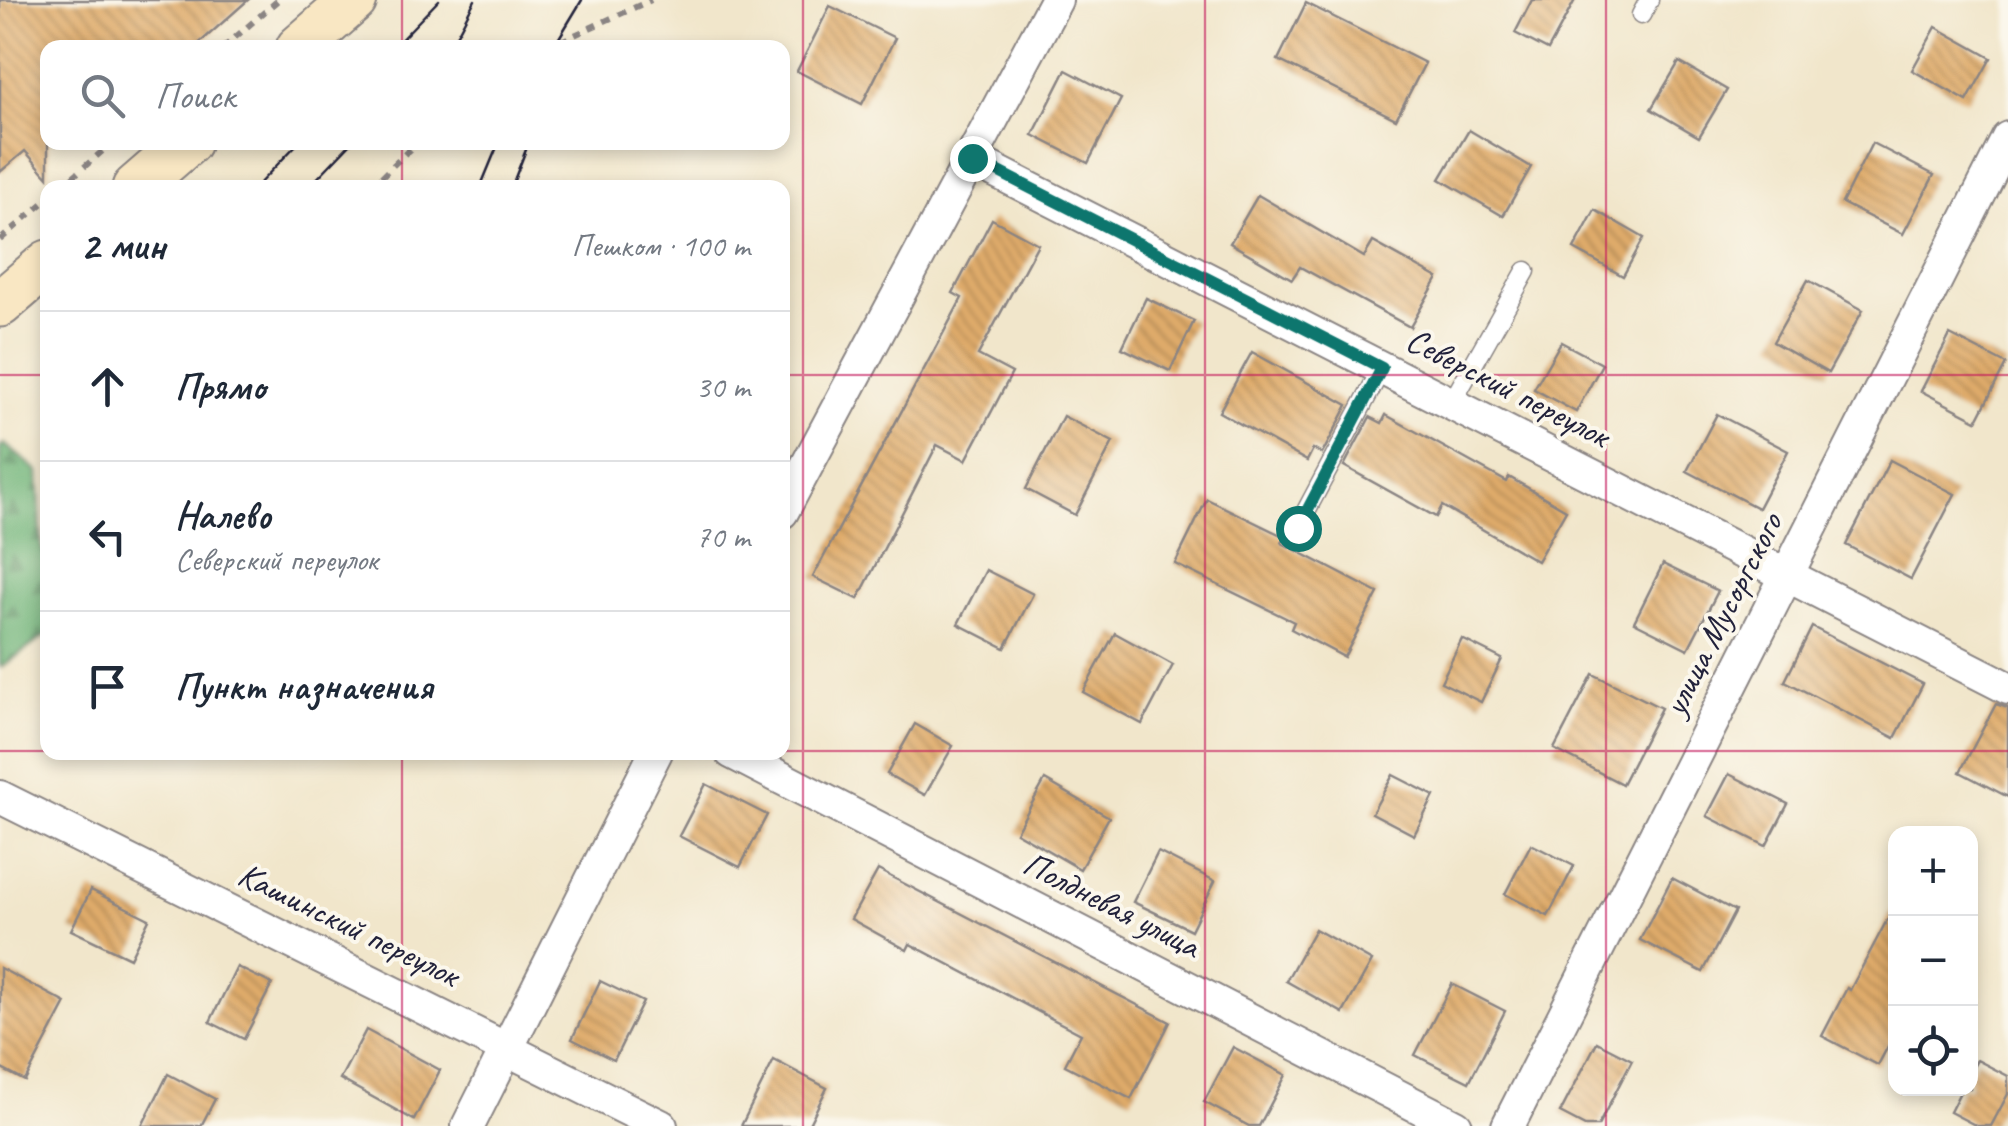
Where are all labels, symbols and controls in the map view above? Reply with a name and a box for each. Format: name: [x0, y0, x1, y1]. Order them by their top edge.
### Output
search box: [40, 40, 790, 150]
icon: search: [75, 68, 130, 123]
text: Поиск: [155, 72, 235, 119]
route end: [950, 136, 996, 182]
text: 2 мин: [80, 219, 165, 272]
text: Пешком · 100 m: [571, 225, 750, 266]
street label: Северский переулок: [1399, 317, 1620, 459]
icon: ahead: [80, 359, 135, 414]
text: Прямо: [175, 363, 265, 410]
text: 30 m: [696, 366, 750, 407]
text: Налево: [175, 492, 271, 539]
street label: улица Мусоргского: [1651, 504, 1793, 725]
route start: [1276, 506, 1322, 552]
icon: left: [80, 509, 135, 564]
text: 70 m: [696, 516, 750, 557]
text: Северский переулок: [175, 539, 378, 580]
icon: arrive: [80, 659, 135, 714]
text: Пункт назначения: [175, 663, 432, 710]
map controls: [1888, 826, 1978, 1096]
button: +: [1888, 826, 1978, 916]
street label: Полдневая улица: [1016, 841, 1210, 969]
street label: Кашинский переулок: [231, 852, 469, 999]
button: −: [1888, 916, 1978, 1006]
button: locate: [1888, 1006, 1978, 1096]

